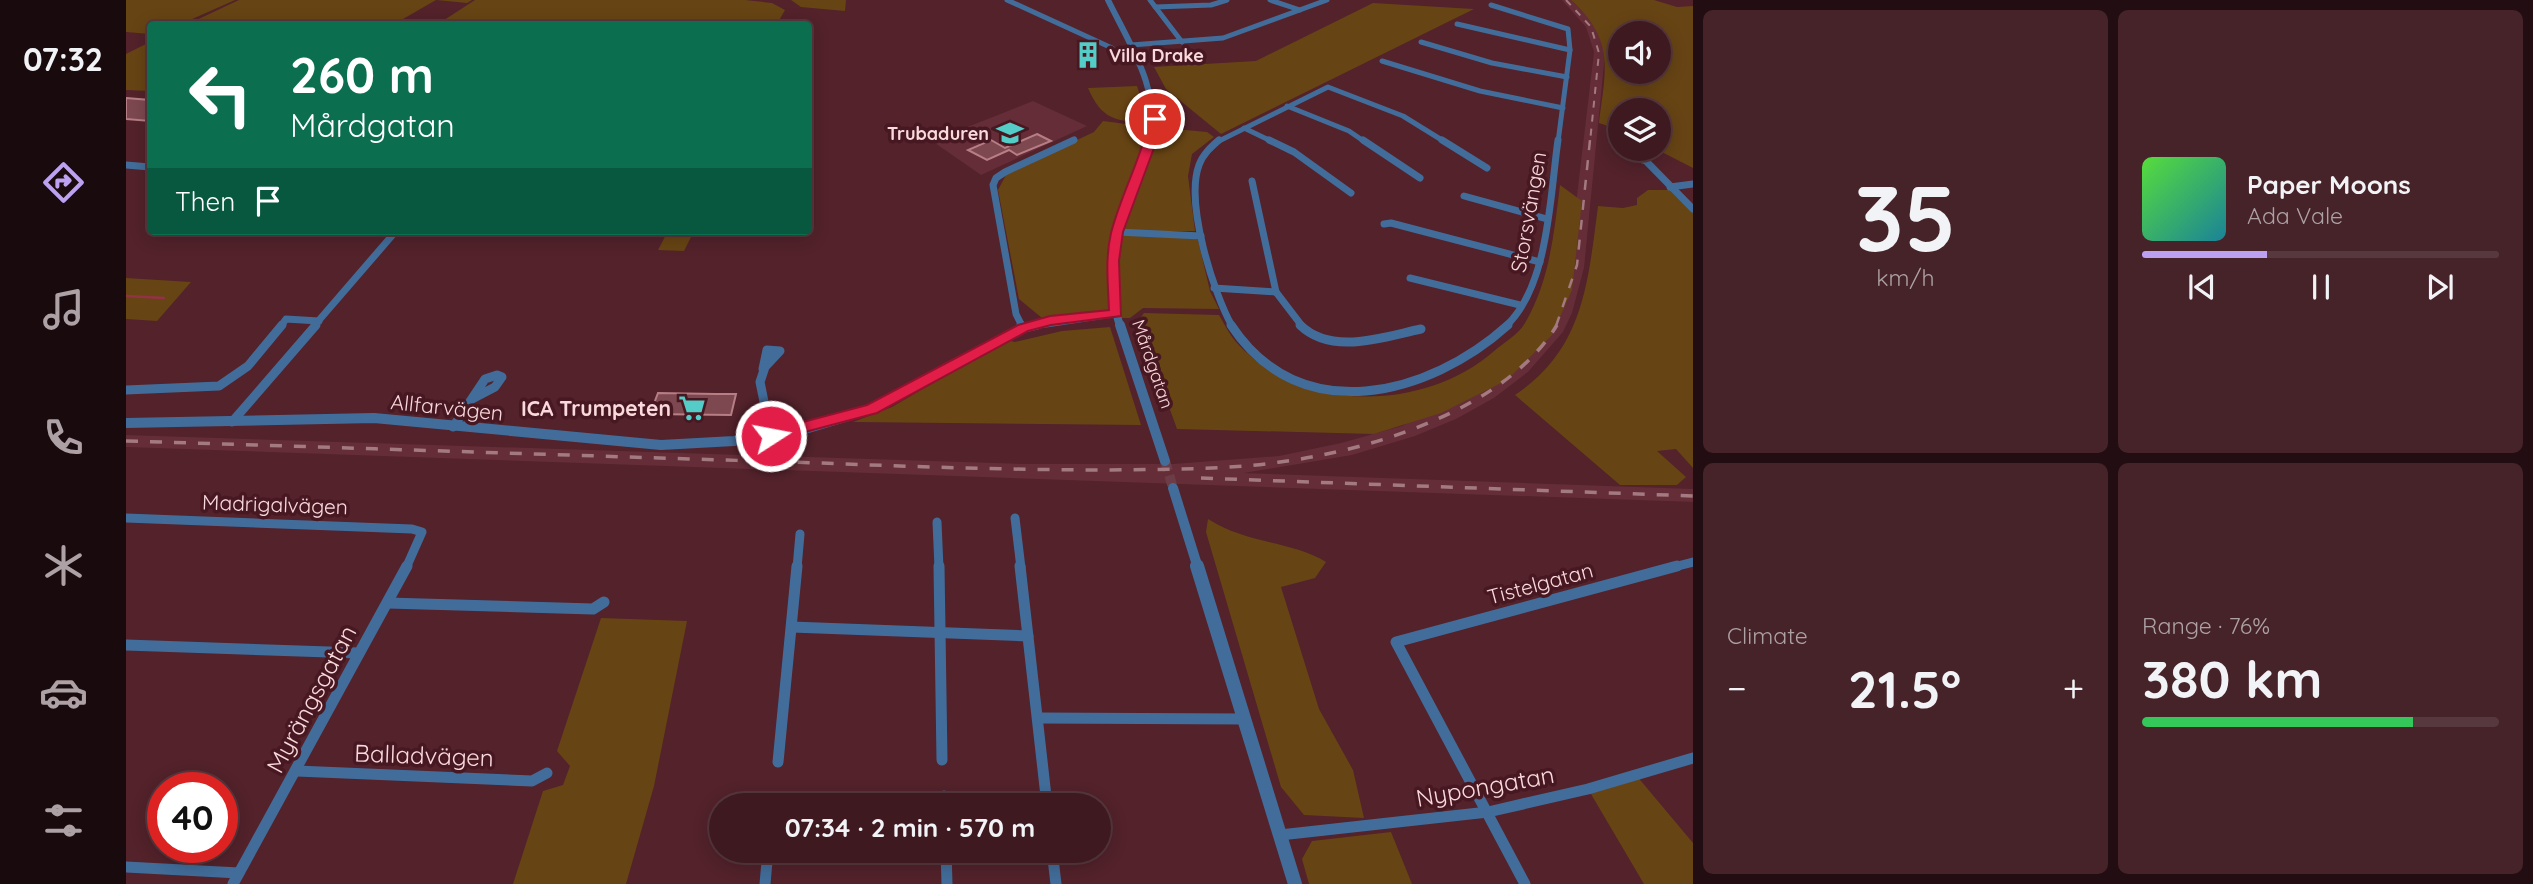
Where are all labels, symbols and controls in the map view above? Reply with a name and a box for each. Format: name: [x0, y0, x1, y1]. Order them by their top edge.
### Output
map controls: [1608, 21, 1671, 161]
button: sound: [1608, 21, 1671, 84]
text: 07:32: [23, 39, 103, 79]
building icon: Villa Drake: [1073, 40, 1103, 70]
text: 260 m: [290, 44, 434, 105]
place label: Villa Drake: [1109, 44, 1204, 67]
icon: left: [175, 49, 266, 140]
pin: [1125, 89, 1185, 149]
button: layers: [1608, 98, 1671, 161]
icon: arrive: [1136, 100, 1174, 138]
text: Mårdgatan: [290, 105, 455, 145]
school or university icon: Trubaduren: [995, 118, 1025, 148]
place label: Trubaduren: [887, 122, 989, 145]
street label: Storsvängen: [1505, 150, 1551, 274]
icon: directions: [39, 158, 88, 207]
text: 35: [1855, 160, 1956, 274]
text: Paper Moons: [2247, 168, 2411, 201]
icon: arrive: [249, 182, 287, 220]
text: Then: [175, 185, 235, 218]
text: Ada Vale: [2247, 201, 2343, 230]
text: km/h: [1876, 263, 1935, 292]
icon: previous: [2183, 268, 2221, 306]
icon: pause: [2302, 268, 2340, 306]
icon: next: [2421, 268, 2459, 306]
icon: music: [39, 285, 88, 334]
street label: Mårdgatan: [1127, 316, 1179, 412]
street label: Allfarvägen: [389, 388, 505, 426]
supermarket icon: ICA Trumpeten: [677, 393, 707, 423]
place label: ICA Trumpeten: [521, 395, 671, 421]
position arrow: [734, 399, 808, 473]
icon: phone: [39, 413, 88, 462]
street label: Madrigalvägen: [202, 488, 348, 520]
icon: climate: [39, 541, 88, 590]
street label: Tistelgatan: [1484, 556, 1596, 610]
text: Range · 76%: [2142, 611, 2270, 640]
street label: Myrängsgatan: [260, 620, 362, 778]
text: Climate: [1727, 621, 1808, 650]
text: 380 km: [2142, 646, 2322, 711]
text: 21.5°: [1848, 656, 1961, 721]
text: −: [1727, 664, 1747, 712]
text: +: [2063, 664, 2084, 712]
icon: car: [39, 668, 88, 717]
street label: Balladvägen: [354, 738, 494, 772]
street label: Nypongatan: [1413, 759, 1557, 813]
speed limit sign: 40: [147, 772, 238, 863]
icon: filters: [39, 796, 88, 845]
text: 07:34 · 2 min · 570 m: [785, 811, 1035, 844]

